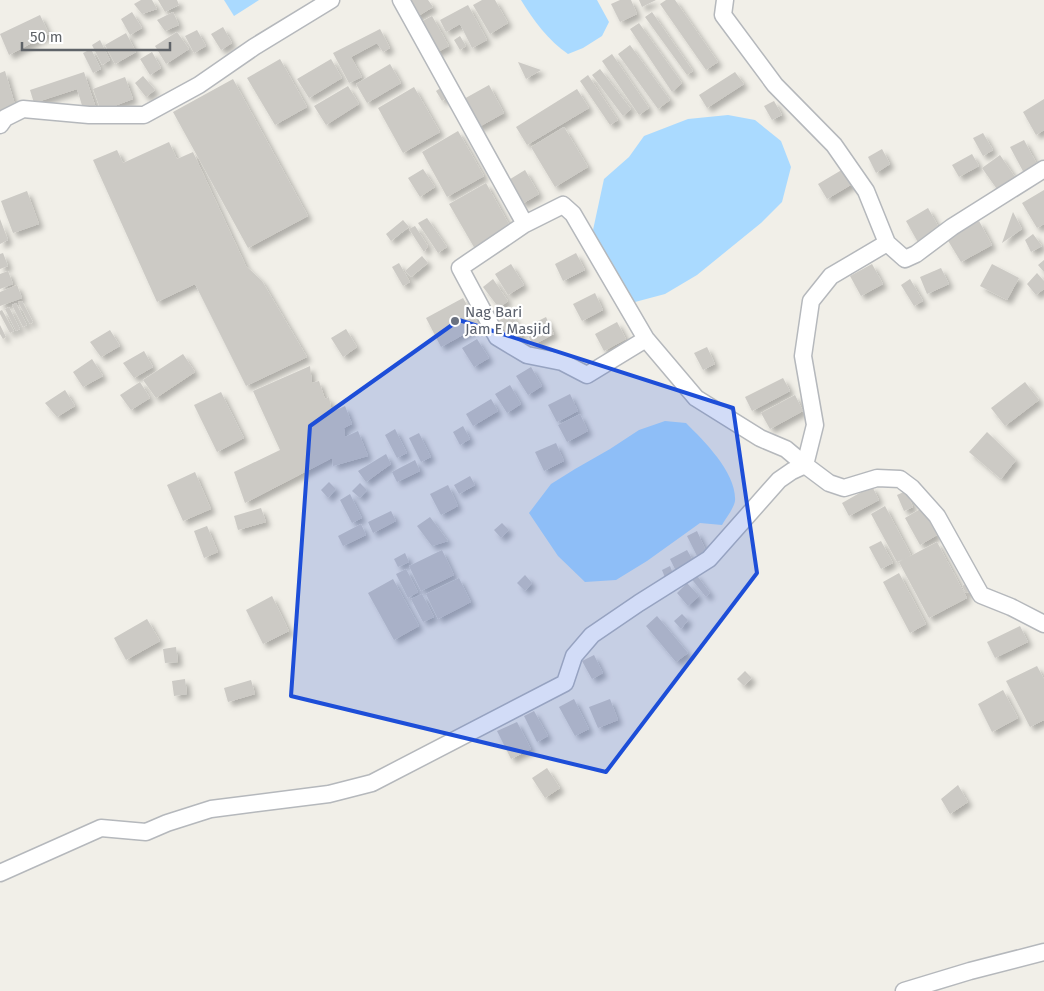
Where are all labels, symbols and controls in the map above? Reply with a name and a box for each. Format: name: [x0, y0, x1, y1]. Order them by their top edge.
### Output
scale bar: [22, 20, 170, 52]
text: 50 m: [30, 28, 63, 46]
place label: Nag Bari Jam E Masjid: [465, 303, 551, 338]
marker: Nag Bari Jam E Masjid: [449, 315, 461, 327]

